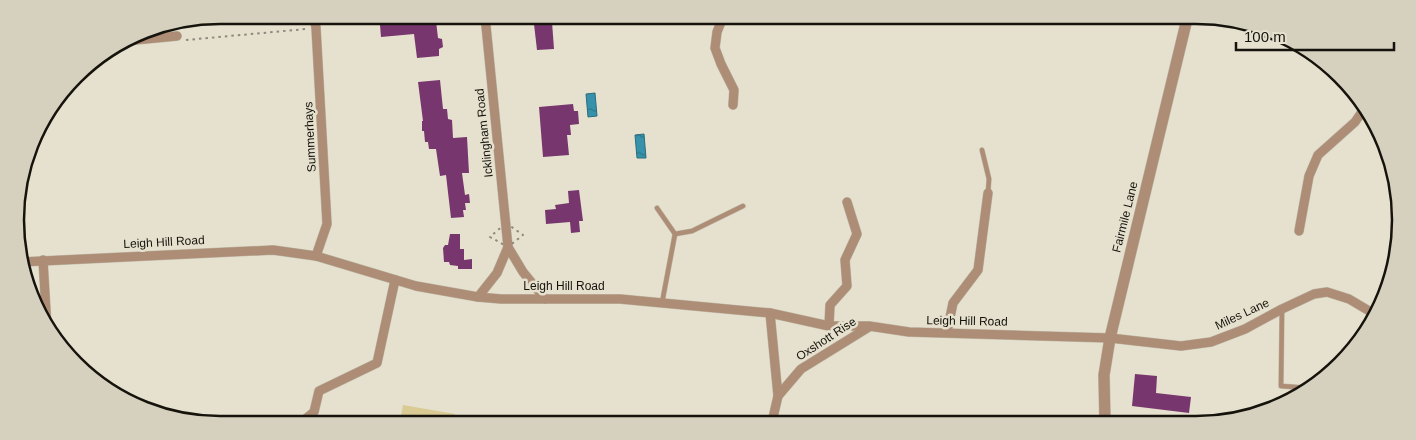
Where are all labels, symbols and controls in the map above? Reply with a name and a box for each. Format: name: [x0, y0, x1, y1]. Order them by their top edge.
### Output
scale bar: [1236, 20, 1394, 52]
text: 100 m: [1244, 28, 1286, 45]
street label: Icklingham Road: [472, 88, 496, 178]
street label: Summerhays: [301, 101, 319, 173]
street label: Fairmile Lane: [1109, 180, 1141, 254]
street label: Leigh Hill Road: [123, 233, 205, 251]
street label: Leigh Hill Road: [523, 279, 605, 293]
street label: Miles Lane: [1213, 295, 1272, 333]
street label: Leigh Hill Road: [926, 313, 1008, 329]
street label: Oxshott Rise: [793, 314, 859, 364]

